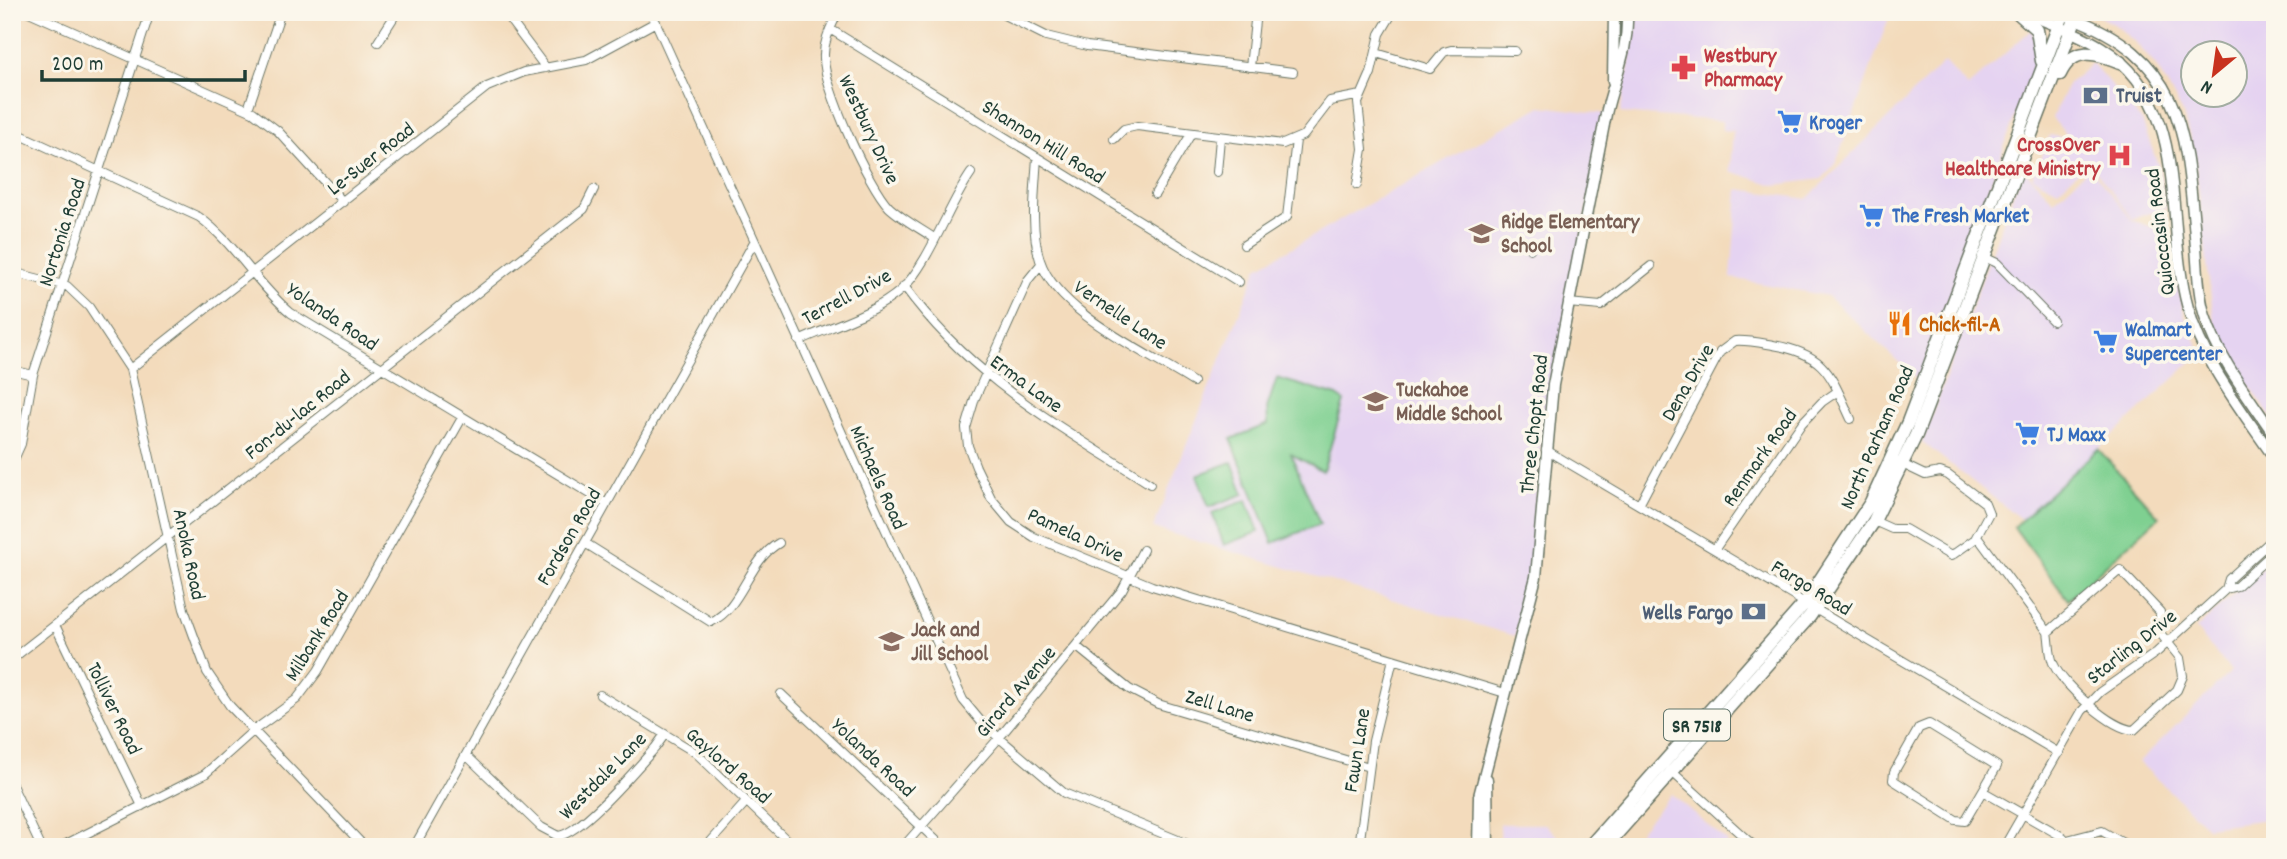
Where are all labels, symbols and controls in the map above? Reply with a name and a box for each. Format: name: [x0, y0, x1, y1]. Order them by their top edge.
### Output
scale bar: [42, 38, 245, 82]
north arrow: [2178, 38, 2248, 108]
place label: Westbury Pharmacy: [1704, 43, 1784, 97]
text: 200 m: [52, 51, 103, 81]
pharmacy icon: Westbury Pharmacy: [1670, 53, 1698, 81]
street label: Westbury Drive: [829, 71, 906, 190]
text: N: [2197, 72, 2218, 100]
bank icon: Truist: [2082, 81, 2110, 109]
place label: Truist: [2116, 83, 2162, 113]
street label: Shannon Hill Road: [975, 94, 1110, 194]
supermarket icon: Kroger: [1775, 108, 1803, 136]
place label: Kroger: [1809, 110, 1863, 140]
street label: Le-Suer Road: [321, 116, 422, 204]
place label: CrossOver Healthcare Ministry: [1945, 132, 2101, 186]
hospital icon: CrossOver Healthcare Ministry: [2106, 142, 2134, 170]
street label: Quioccasin Road: [2139, 166, 2185, 297]
street label: Nortonia Road: [32, 175, 95, 291]
supermarket icon: The Fresh Market: [1858, 201, 1886, 229]
place label: The Fresh Market: [1892, 203, 2030, 233]
place label: Ridge Elementary School: [1501, 209, 1641, 263]
school or university icon: Ridge Elementary School: [1467, 219, 1495, 247]
street label: Terrell Drive: [797, 262, 898, 335]
street label: Vernelle Lane: [1066, 274, 1172, 359]
street label: Yolanda Road: [279, 277, 383, 360]
restaurant icon: Chick-fil-A: [1885, 310, 1913, 338]
place label: Chick-fil-A: [1919, 312, 2000, 342]
place label: Walmart Supercenter: [2125, 317, 2223, 371]
supermarket icon: Walmart Supercenter: [2091, 327, 2119, 355]
street label: Dena Drive: [1655, 339, 1724, 428]
street label: Erma Lane: [983, 349, 1068, 422]
street label: Three Chopt Road: [1514, 353, 1558, 495]
street label: North Parham Road: [1834, 361, 1924, 515]
street label: Fon-du-lac Road: [239, 364, 358, 469]
place label: Tuckahoe Middle School: [1396, 377, 1503, 431]
school or university icon: Tuckahoe Middle School: [1362, 387, 1390, 415]
street label: Renmark Road: [1716, 403, 1806, 514]
supermarket icon: TJ Maxx: [2013, 420, 2041, 448]
street label: Michaels Road: [840, 421, 913, 535]
place label: TJ Maxx: [2047, 422, 2106, 452]
street label: Fordson Road: [531, 483, 611, 592]
street label: Pamela Drive: [1022, 501, 1128, 572]
street label: Anoka Road: [163, 506, 211, 603]
street label: Fargo Road: [1764, 554, 1857, 626]
street label: Milbank Road: [279, 585, 358, 688]
bank icon: Wells Fargo: [1739, 598, 1767, 626]
place label: Wells Fargo: [1643, 600, 1733, 630]
street label: Starling Drive: [2081, 603, 2185, 693]
place label: Jack and Jill School: [911, 617, 989, 671]
school or university icon: Jack and Jill School: [877, 627, 905, 655]
street label: Girard Avenue: [970, 640, 1065, 745]
street label: Tolliver Road: [77, 658, 148, 761]
street label: Zell Lane: [1181, 683, 1257, 733]
street label: Fawn Lane: [1338, 706, 1380, 795]
road number: SR 7518: [1664, 710, 1730, 740]
street label: Yolanda Road: [823, 712, 921, 806]
street label: Gaylord Road: [678, 721, 777, 813]
street label: Westdale Lane: [553, 726, 655, 828]

